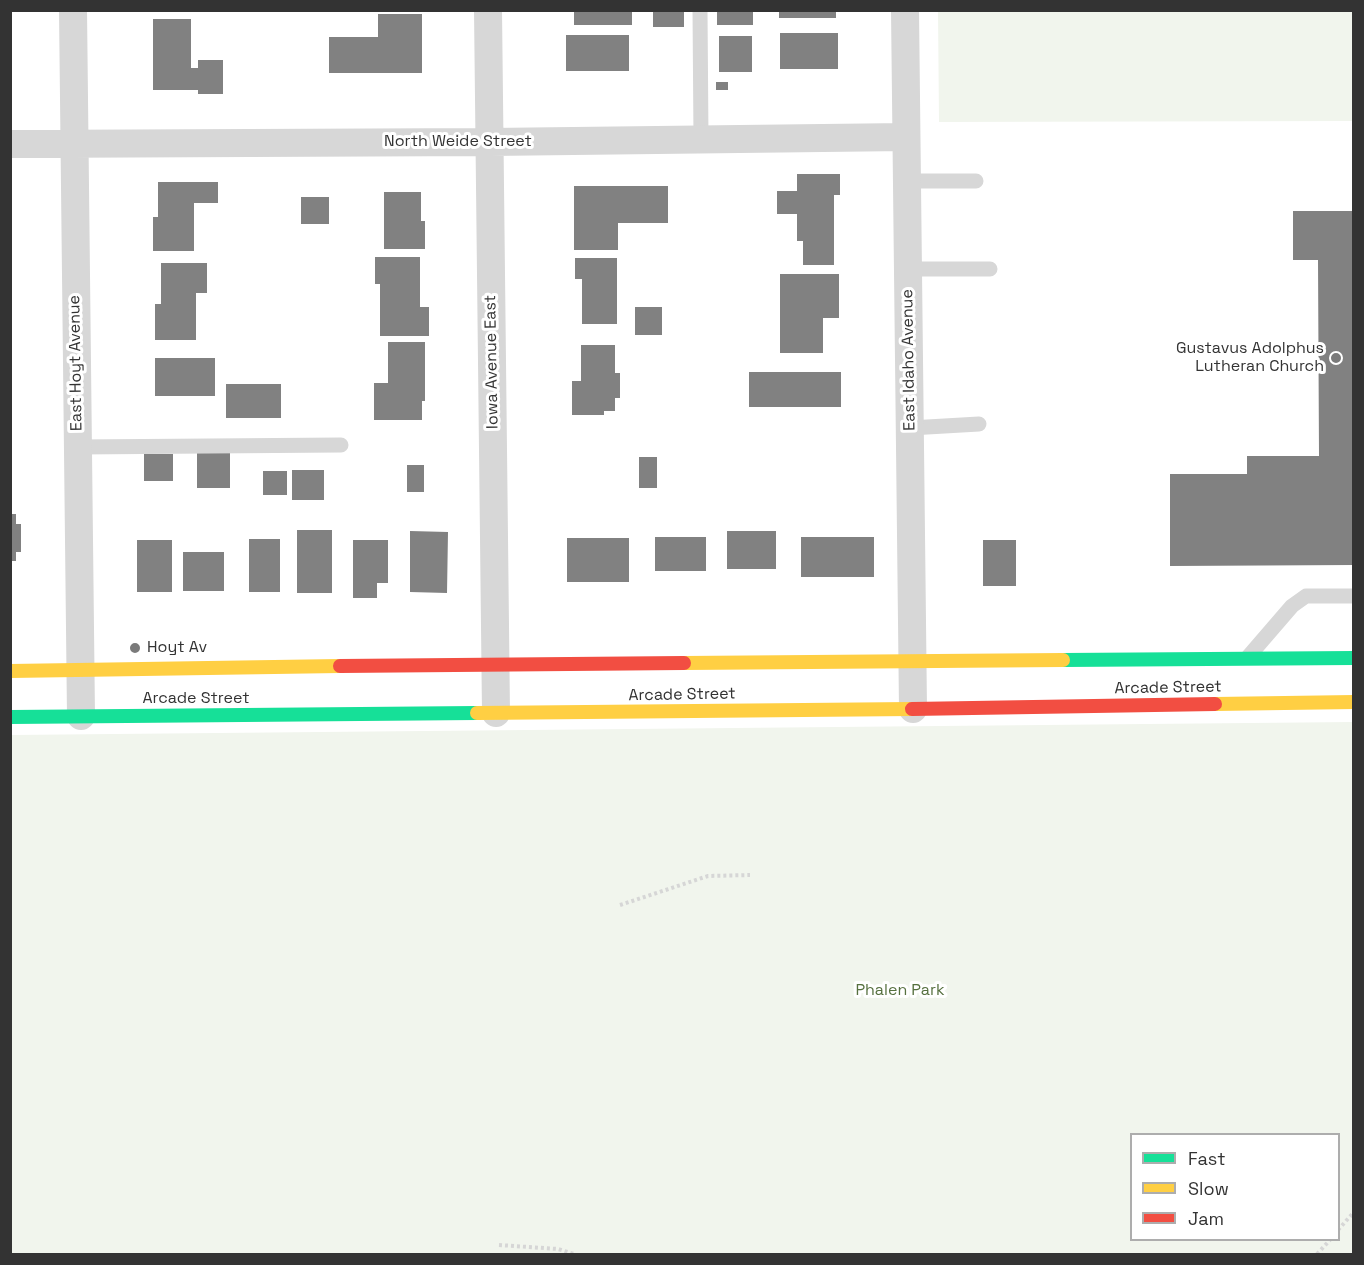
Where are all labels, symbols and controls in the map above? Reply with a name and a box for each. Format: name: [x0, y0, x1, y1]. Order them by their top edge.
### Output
street label: North Weide Street: [384, 132, 532, 152]
street label: East Idaho Avenue: [898, 289, 920, 431]
street label: East Hoyt Avenue: [65, 295, 87, 431]
street label: Iowa Avenue East: [481, 295, 503, 429]
place label: Gustavus Adolphus Lutheran Church: [1176, 339, 1324, 377]
marker: Gustavus Adolphus Lutheran Church: [1329, 351, 1343, 365]
place label: Hoyt Av: [147, 638, 207, 658]
marker: Hoyt Av: [128, 641, 142, 655]
street label: Arcade Street: [1114, 677, 1222, 699]
street label: Arcade Street: [628, 684, 736, 706]
street label: Arcade Street: [142, 689, 250, 709]
park label: Phalen Park: [855, 981, 945, 1001]
legend: [1130, 1133, 1340, 1241]
text: Fast: [1188, 1147, 1225, 1170]
text: Slow: [1188, 1177, 1229, 1200]
text: Jam: [1188, 1207, 1224, 1230]

